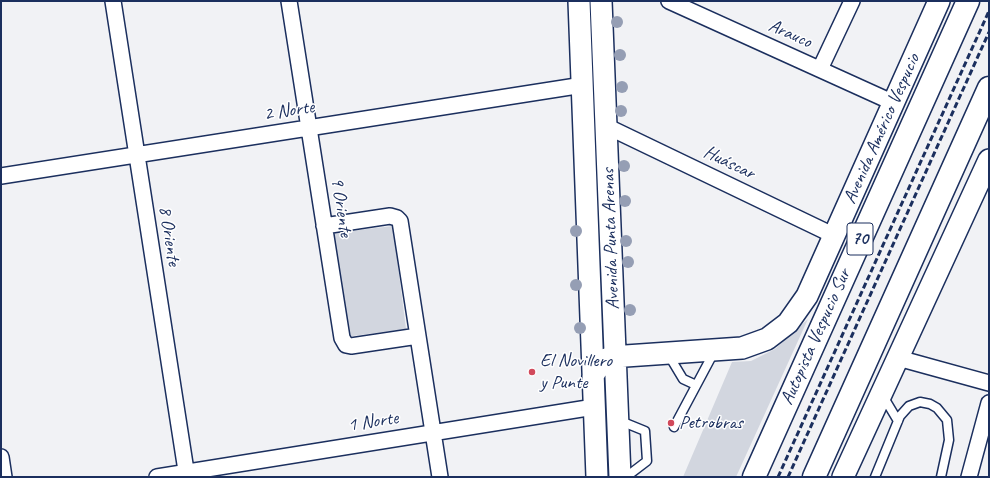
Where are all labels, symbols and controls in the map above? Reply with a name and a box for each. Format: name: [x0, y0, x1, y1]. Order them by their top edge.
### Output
street label: Arauco: [765, 14, 815, 54]
street label: Avenida Américo Vespucio: [839, 51, 925, 207]
street label: 2 Norte: [262, 96, 316, 126]
street label: Huáscar: [700, 141, 758, 185]
street label: Avenida Punta Arenas: [597, 168, 625, 310]
street label: 9 Oriente: [325, 175, 357, 239]
street label: 8 Oriente: [153, 204, 185, 268]
road number: 70: [847, 223, 873, 255]
street label: Autopista Vespucio Sur: [776, 266, 856, 408]
place label: El Novillero y Punte: [540, 350, 612, 394]
marker: El Novillero y Punte: [527, 367, 537, 377]
street label: 1 Norte: [346, 407, 400, 437]
place label: Petrobras: [679, 412, 743, 434]
marker: Petrobras: [666, 418, 676, 428]

